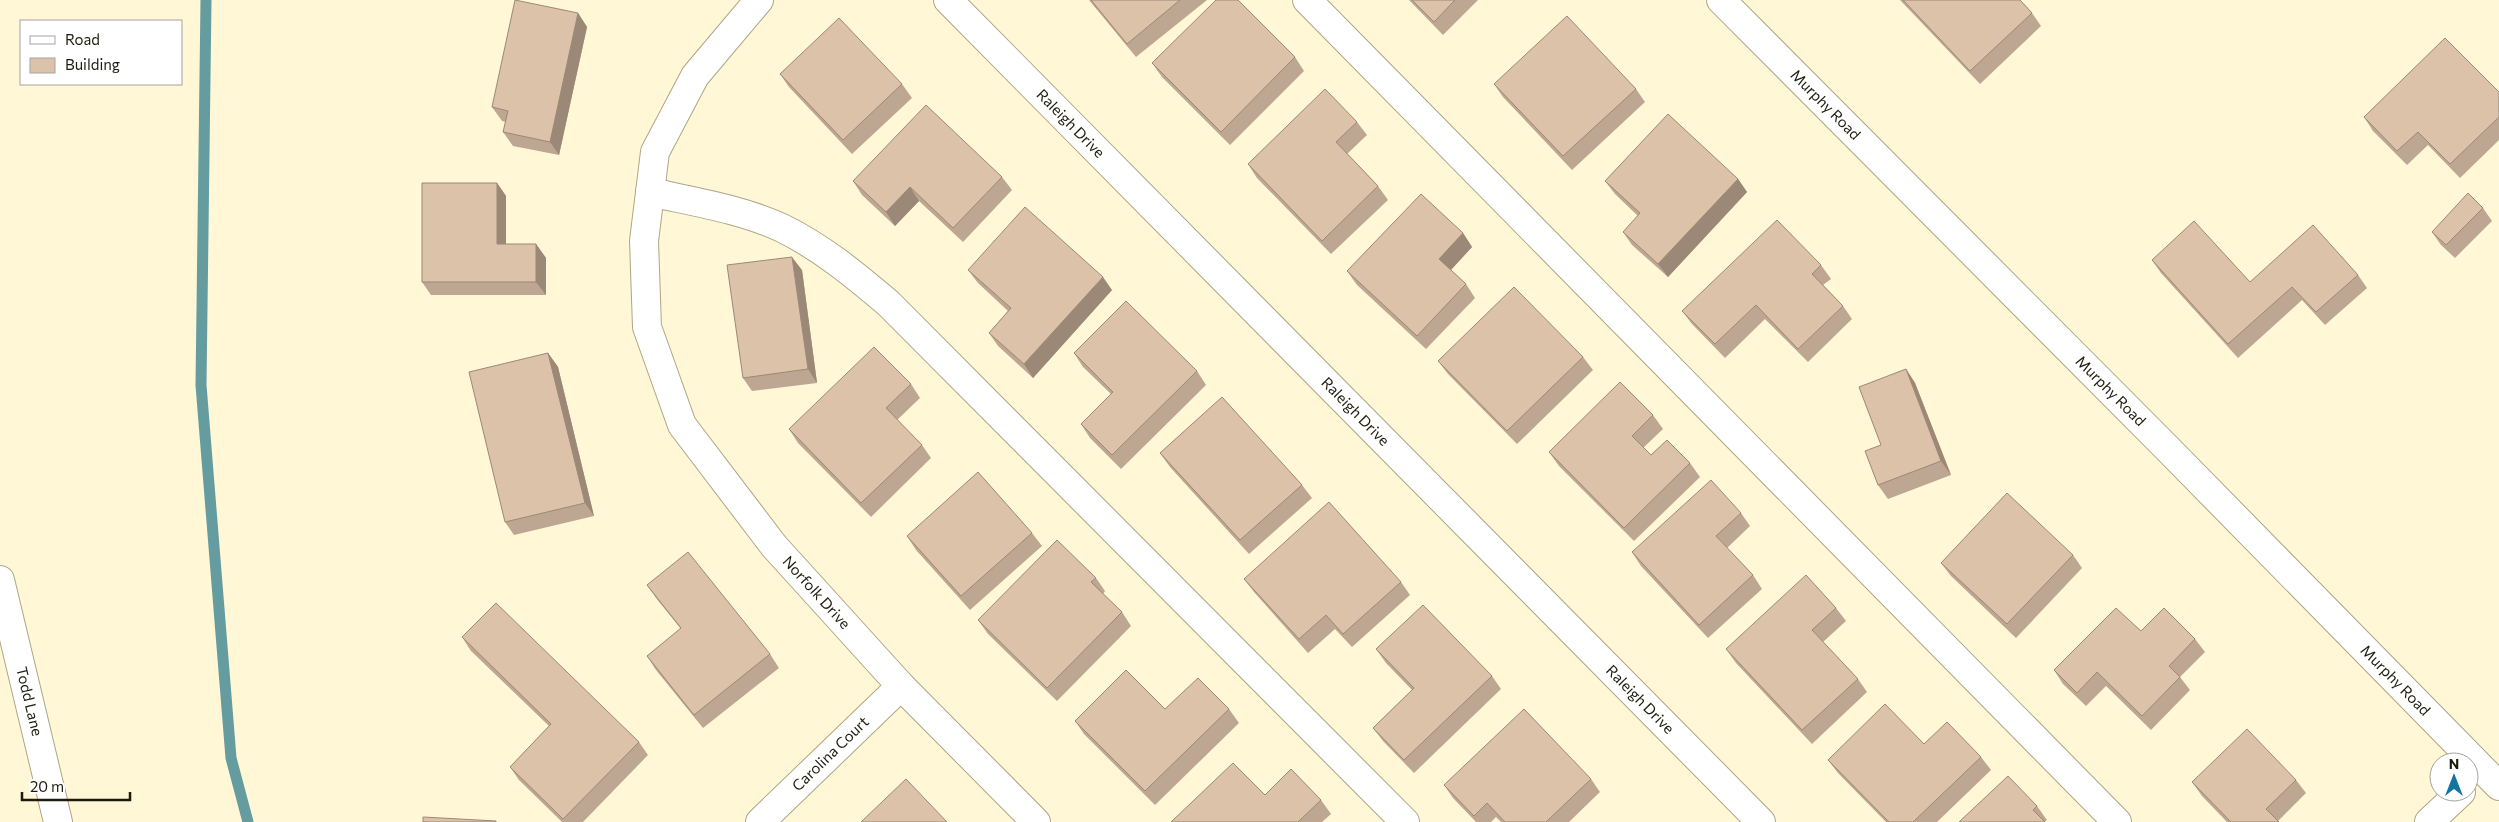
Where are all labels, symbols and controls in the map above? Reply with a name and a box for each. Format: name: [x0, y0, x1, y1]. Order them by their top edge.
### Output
legend: [20, 20, 182, 85]
text: Road: [65, 30, 100, 48]
text: Building: [65, 55, 120, 73]
street label: Murphy Road: [1787, 65, 1865, 143]
street label: Raleigh Drive: [1033, 85, 1109, 161]
street label: Murphy Road: [2072, 352, 2150, 429]
street label: Raleigh Drive: [1318, 373, 1394, 449]
street label: Norfolk Drive: [779, 552, 855, 632]
street label: Murphy Road: [2357, 641, 2435, 719]
street label: Raleigh Drive: [1603, 661, 1679, 737]
street label: Todd Lane: [13, 665, 47, 738]
street label: Carolina Court: [788, 712, 872, 794]
north arrow: [2429, 752, 2479, 802]
text: N: [2449, 755, 2459, 772]
scale bar: [22, 770, 130, 802]
text: 20 m: [30, 777, 64, 795]

